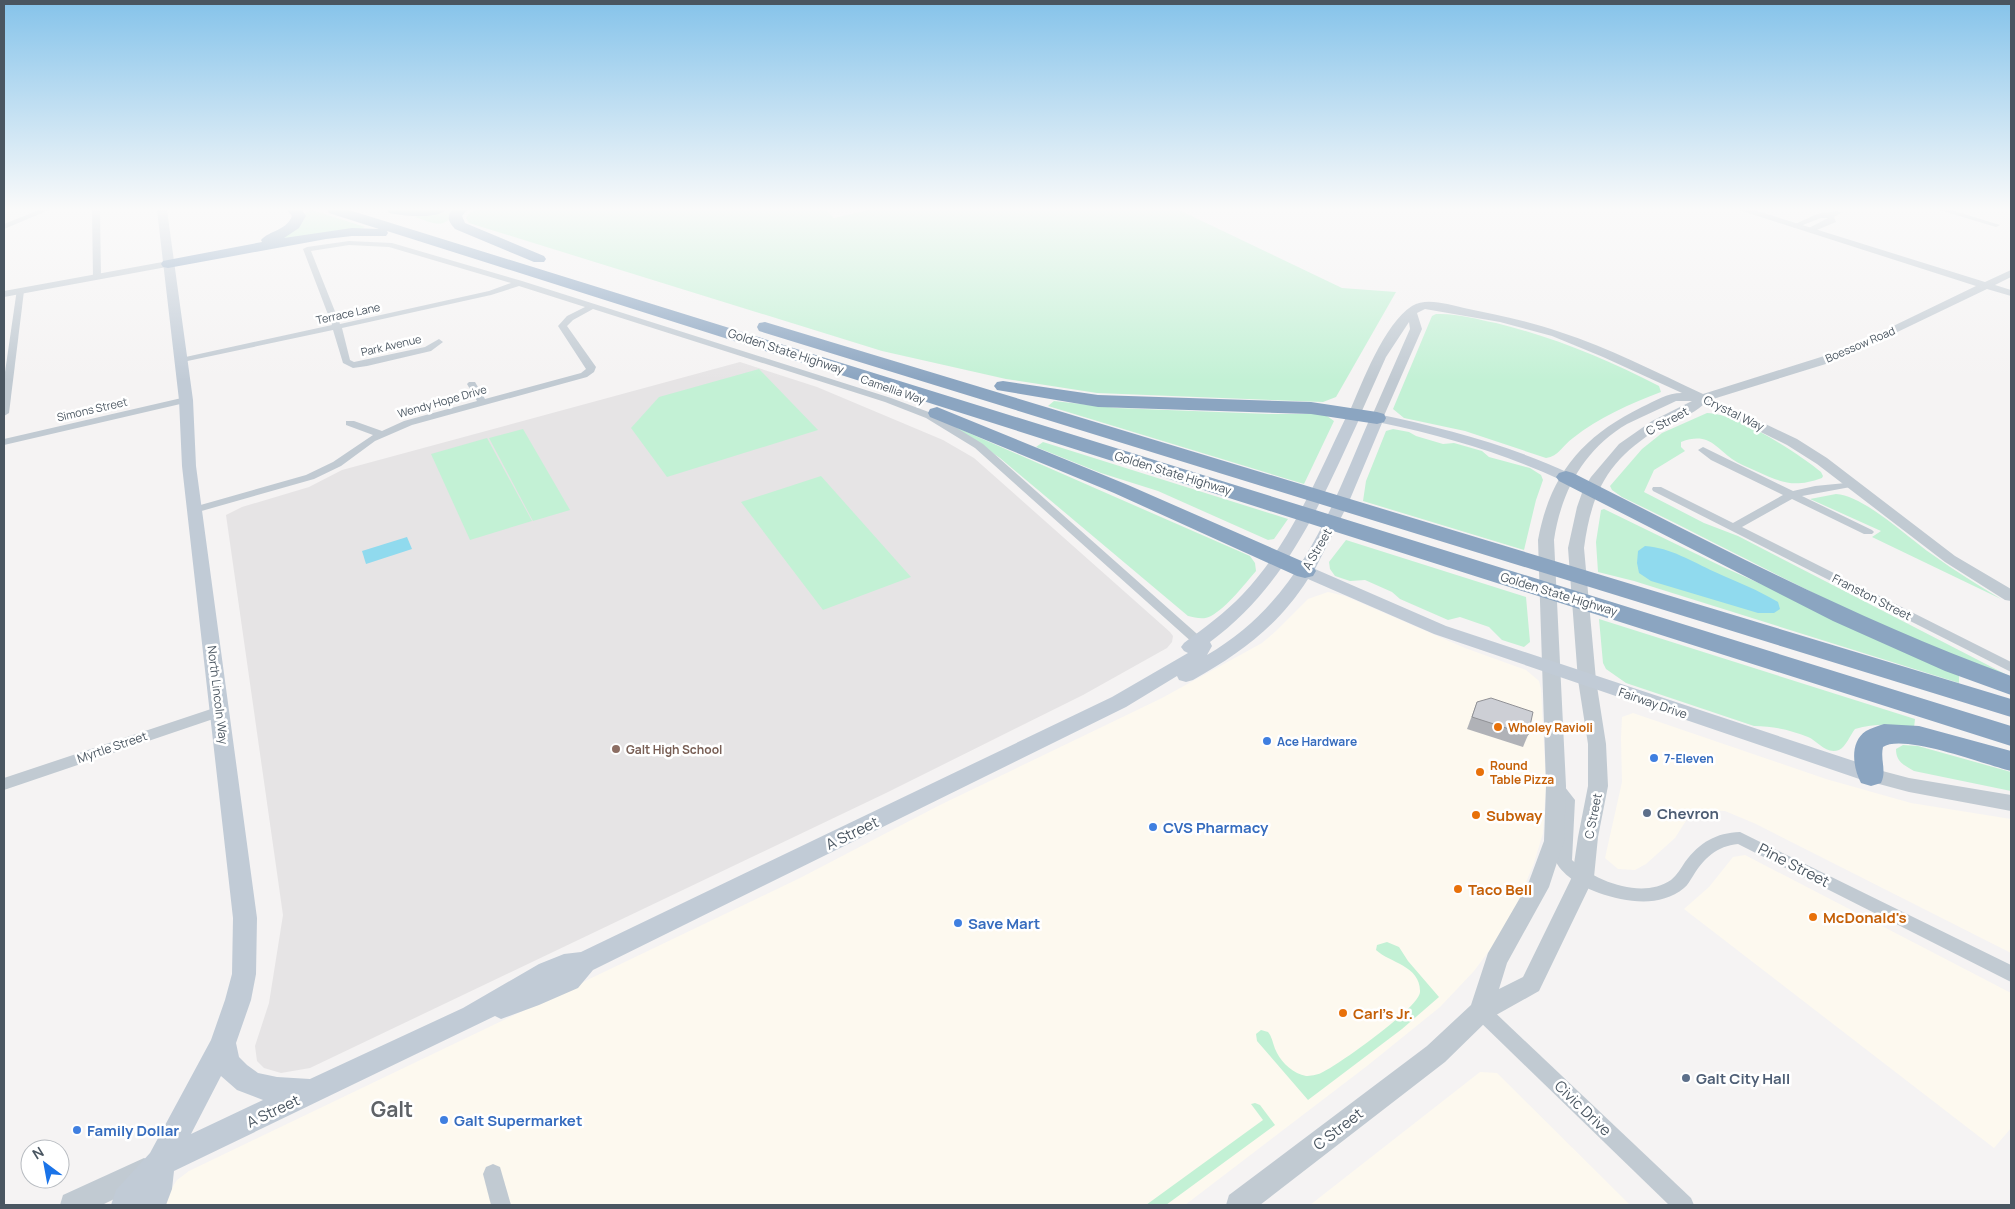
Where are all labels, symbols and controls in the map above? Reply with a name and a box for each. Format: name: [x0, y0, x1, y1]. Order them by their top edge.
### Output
street label: Terrace Lane: [315, 299, 382, 327]
street label: Boessow Road: [1823, 323, 1897, 365]
street label: Golden State Highway: [726, 324, 847, 378]
street label: Park Avenue: [359, 331, 423, 359]
street label: Camellia Way: [859, 371, 927, 407]
street label: Wendy Hope Drive: [396, 381, 489, 421]
street label: Crystal Way: [1701, 391, 1768, 435]
street label: Simons Street: [55, 394, 129, 424]
street label: C Street: [1643, 403, 1692, 439]
street label: Golden State Highway: [1112, 447, 1234, 499]
street label: A Street: [1298, 525, 1336, 573]
street label: Golden State Highway: [1498, 568, 1620, 620]
street label: Franston Street: [1830, 570, 1915, 624]
street label: North Lincoln Way: [204, 645, 233, 746]
street label: Fairway Drive: [1616, 683, 1690, 723]
place label: Wholey Ravioli: [1508, 719, 1593, 736]
marker: Wholey Ravioli: [1492, 721, 1504, 733]
street label: Myrtle Street: [75, 727, 149, 767]
place label: Ace Hardware: [1277, 733, 1357, 750]
marker: Ace Hardware: [1261, 735, 1273, 747]
place label: Galt High School: [626, 741, 722, 758]
marker: Galt High School: [610, 743, 622, 755]
place label: 7-Eleven: [1664, 750, 1714, 767]
marker: 7-Eleven: [1648, 752, 1660, 764]
place label: Round Table Pizza: [1490, 757, 1554, 788]
marker: Round Table Pizza: [1474, 766, 1486, 778]
street label: C Street: [1580, 791, 1606, 840]
place label: Chevron: [1657, 803, 1719, 824]
place label: Subway: [1486, 805, 1543, 826]
marker: Chevron: [1641, 807, 1653, 819]
marker: Subway: [1470, 809, 1482, 821]
street label: A Street: [822, 811, 882, 855]
place label: CVS Pharmacy: [1163, 817, 1269, 838]
marker: CVS Pharmacy: [1147, 821, 1159, 833]
street label: Pine Street: [1755, 838, 1833, 892]
place label: Taco Bell: [1468, 879, 1532, 900]
marker: Taco Bell: [1452, 883, 1464, 895]
place label: McDonald's: [1823, 907, 1907, 928]
marker: McDonald's: [1807, 911, 1819, 923]
place label: Save Mart: [968, 913, 1040, 934]
marker: Save Mart: [952, 917, 964, 929]
place label: Carl's Jr.: [1353, 1003, 1413, 1024]
marker: Carl's Jr.: [1337, 1007, 1349, 1019]
place label: Galt City Hall: [1696, 1068, 1790, 1089]
marker: Galt City Hall: [1680, 1072, 1692, 1084]
street label: Civic Drive: [1550, 1076, 1616, 1141]
street label: A Street: [243, 1090, 303, 1132]
district label: Galt: [371, 1095, 413, 1123]
street label: C Street: [1309, 1103, 1367, 1155]
place label: Galt Supermarket: [454, 1110, 582, 1131]
marker: Galt Supermarket: [438, 1114, 450, 1126]
place label: Family Dollar: [87, 1120, 179, 1141]
marker: Family Dollar: [71, 1124, 83, 1136]
north arrow: [20, 1139, 70, 1189]
text: N: [29, 1142, 47, 1163]

